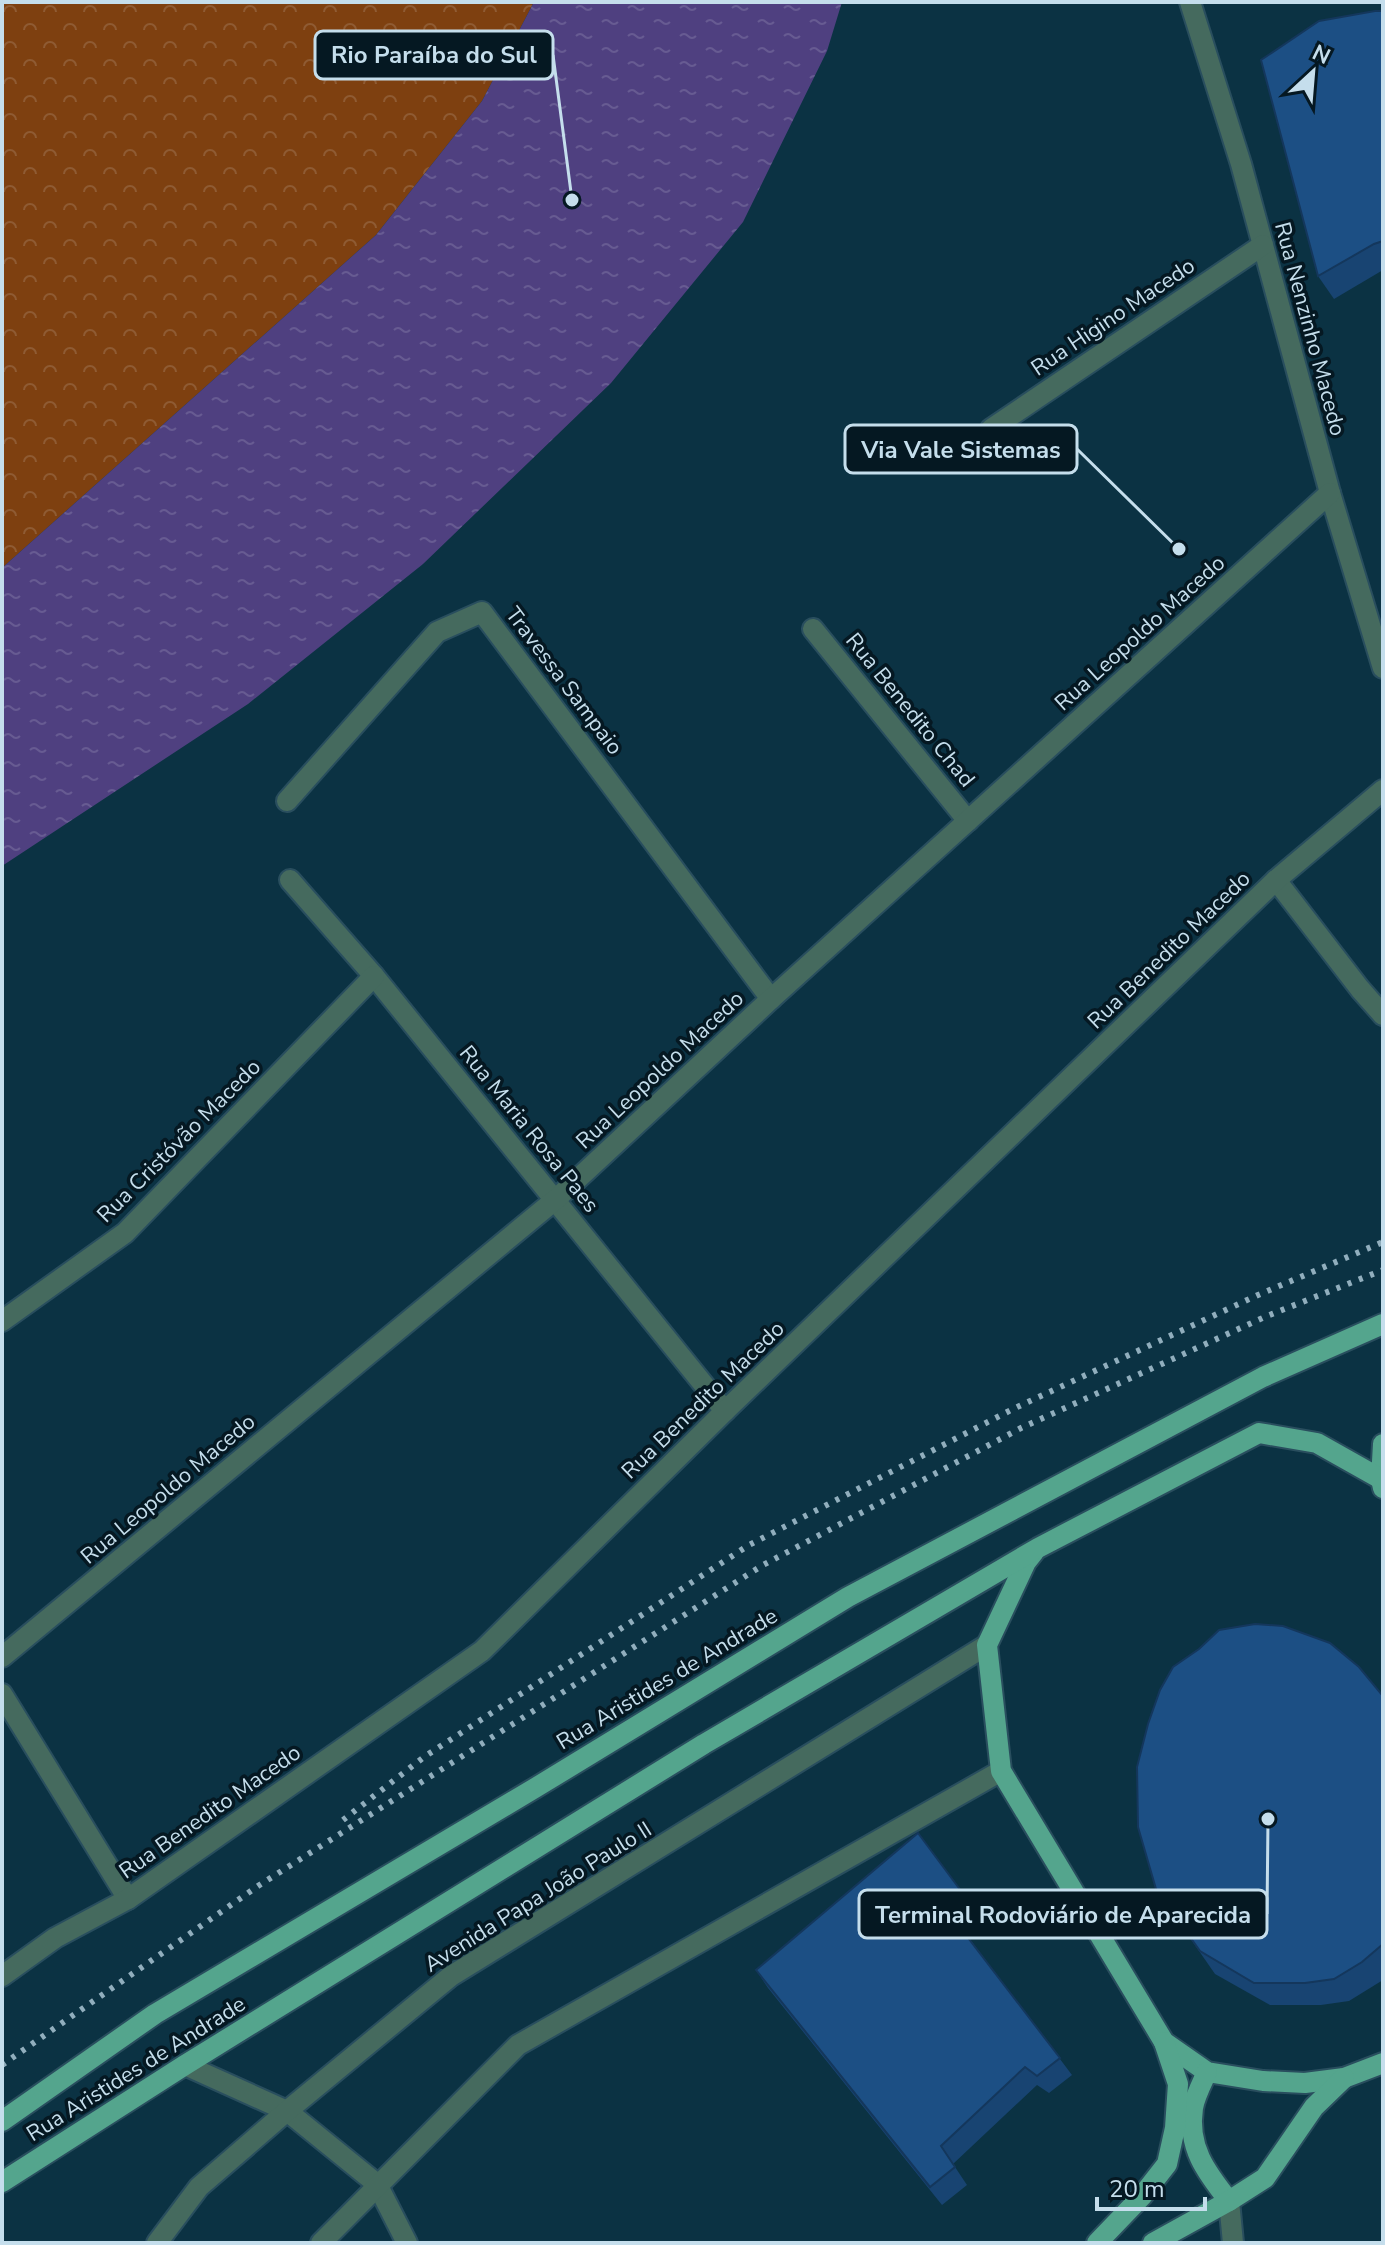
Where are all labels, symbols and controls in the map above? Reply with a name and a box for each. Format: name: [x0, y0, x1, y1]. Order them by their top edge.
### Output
callout: Rio Paraíba do Sul: [315, 31, 553, 79]
north arrow: [1273, 32, 1353, 112]
text: N: [1307, 38, 1335, 72]
text: Rio Paraíba do Sul: [331, 39, 537, 71]
street label: Rua Nenzinho Macedo: [1267, 219, 1353, 439]
street label: Rua Higino Macedo: [1025, 251, 1201, 383]
callout: Via Vale Sistemas: [845, 425, 1077, 473]
text: Via Vale Sistemas: [860, 434, 1061, 466]
street label: Rua Leopoldo Macedo: [1048, 548, 1232, 718]
street label: Travessa Sampaio: [498, 601, 630, 761]
street label: Rua Benedito Chad: [838, 627, 982, 793]
street label: Rua Benedito Macedo: [1081, 864, 1257, 1036]
street label: Rua Leopoldo Macedo: [569, 984, 751, 1156]
street label: Rua Maria Rosa Paes: [452, 1039, 606, 1219]
street label: Rua Cristóvão Macedo: [91, 1053, 267, 1229]
street label: Rua Benedito Macedo: [615, 1314, 791, 1486]
street label: Rua Leopoldo Macedo: [74, 1407, 262, 1571]
street label: Rua Aristides de Andrade: [551, 1601, 783, 1757]
street label: Rua Benedito Macedo: [113, 1738, 307, 1886]
street label: Avenida Papa João Paulo II: [418, 1815, 658, 1979]
callout: Terminal Rodoviário de Aparecida: [859, 1890, 1267, 1938]
text: Terminal Rodoviário de Aparecida: [875, 1899, 1251, 1931]
street label: Rua Aristides de Andrade: [21, 1989, 251, 2149]
scale bar: [1097, 2161, 1205, 2211]
text: 20 m: [1109, 2173, 1165, 2205]

